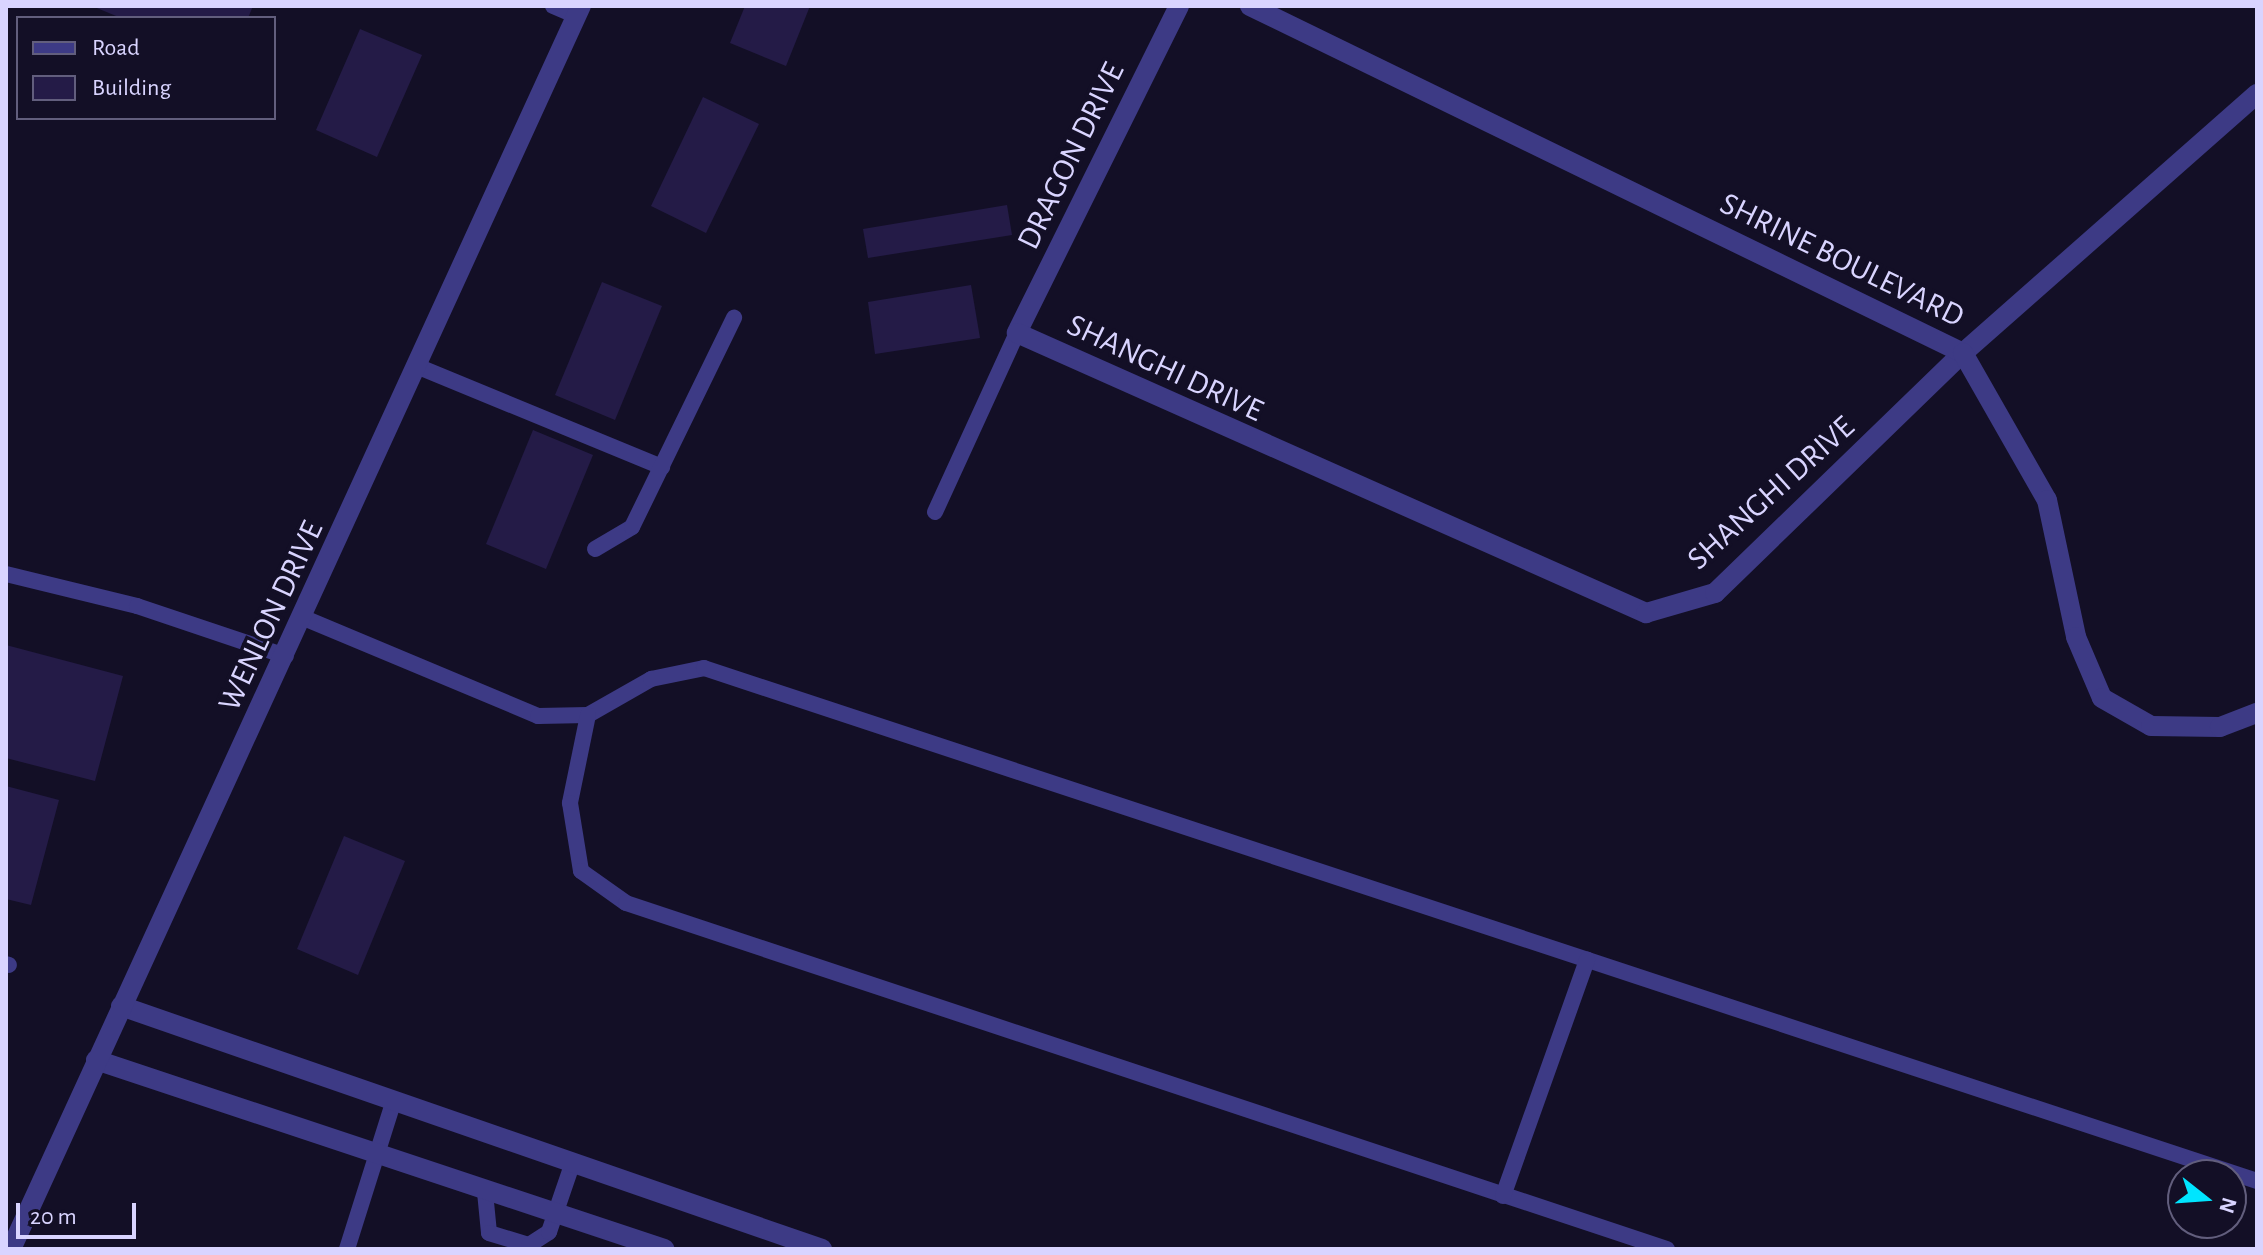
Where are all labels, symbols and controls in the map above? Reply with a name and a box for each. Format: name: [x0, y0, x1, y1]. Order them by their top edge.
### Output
legend: [16, 16, 276, 120]
text: Road: [92, 36, 140, 60]
street label: DRAGON DRIVE: [1009, 56, 1133, 256]
text: Building: [92, 76, 171, 100]
street label: SHRINE BOULEVARD: [1714, 184, 1970, 336]
street label: SHANGHI DRIVE: [1061, 306, 1269, 430]
street label: SHANGHI DRIVE: [1679, 408, 1863, 578]
street label: WENLON DRIVE: [210, 515, 332, 717]
north arrow: [2167, 1159, 2247, 1239]
scale bar: [20, 1187, 140, 1237]
text: N: [2215, 1195, 2241, 1216]
text: 20 m: [30, 1205, 77, 1229]

